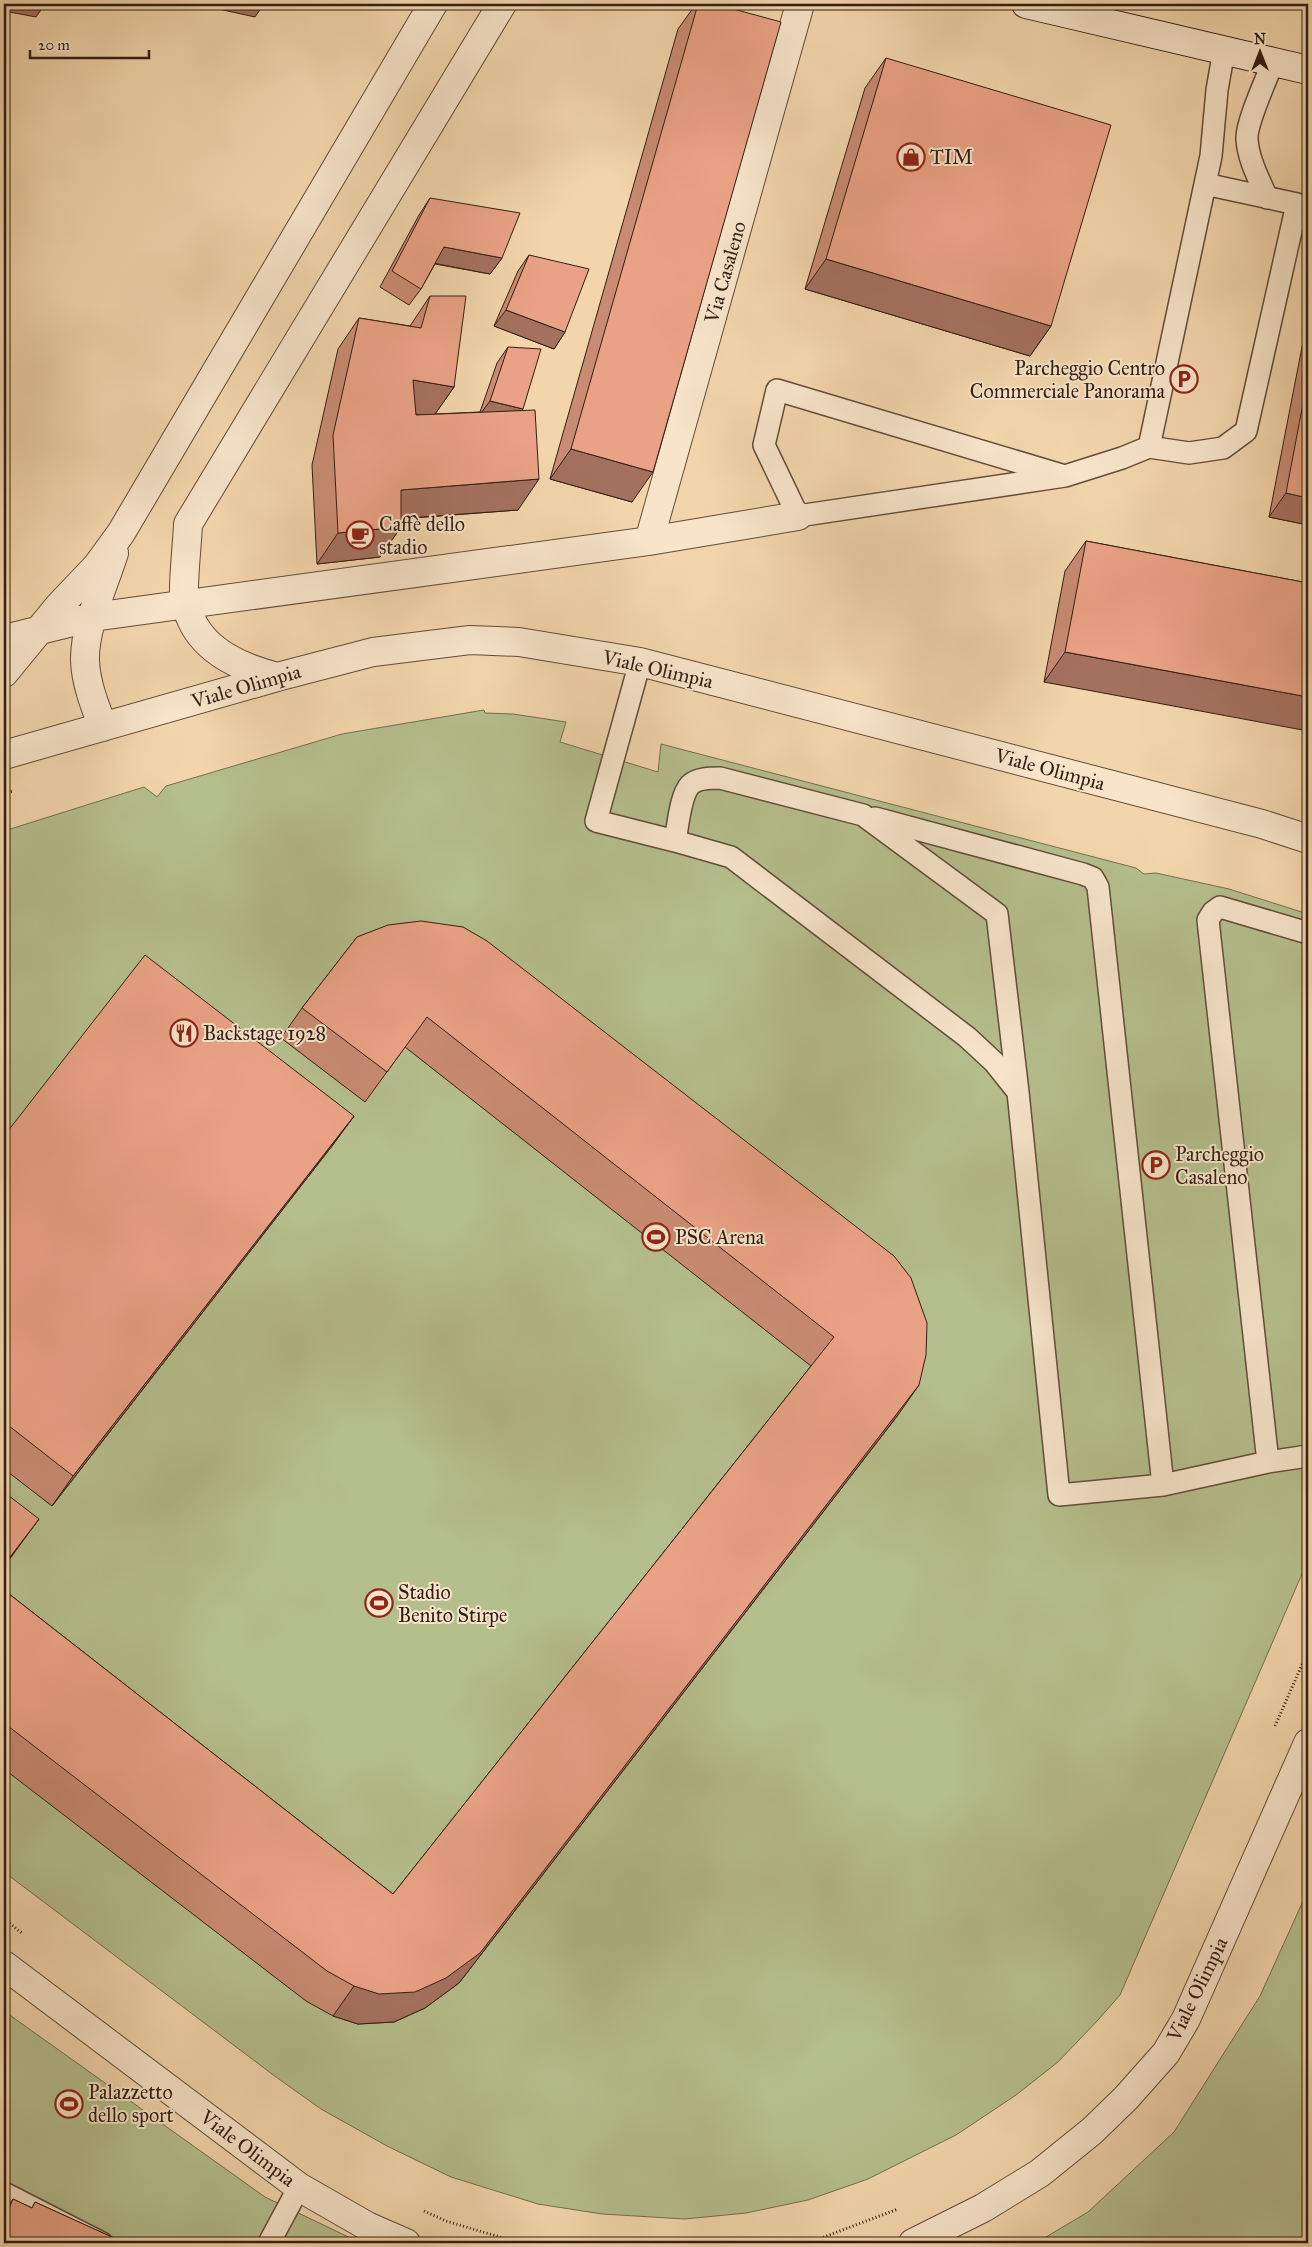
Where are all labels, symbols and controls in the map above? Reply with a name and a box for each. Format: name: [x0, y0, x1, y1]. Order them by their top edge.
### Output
scale bar: [30, 28, 149, 60]
north arrow: [1234, 28, 1284, 78]
text: N: [1254, 31, 1266, 48]
text: 20 m: [38, 36, 70, 54]
shop icon: TIM: [896, 142, 926, 172]
place label: TIM: [930, 145, 973, 169]
street label: Via Casaleno: [699, 218, 751, 327]
place label: Parcheggio Centro Commerciale Panorama: [970, 356, 1166, 403]
parking icon: Parcheggio Centro Commerciale Panorama: [1169, 364, 1199, 394]
place label: Caffè dello stadio: [379, 512, 465, 559]
cafe icon: Caffè dello stadio: [345, 520, 375, 550]
street label: Viale Olimpia: [599, 644, 716, 693]
street label: Viale Olimpia: [188, 659, 304, 713]
street label: Viale Olimpia: [991, 743, 1108, 795]
restaurant icon: Backstage 1928: [169, 1018, 199, 1048]
place label: Backstage 1928: [203, 1021, 326, 1046]
place label: Parcheggio Casaleno: [1175, 1142, 1264, 1189]
parking icon: Parcheggio Casaleno: [1141, 1150, 1171, 1180]
sports icon: PSC Arena: [641, 1222, 671, 1252]
place label: PSC Arena: [675, 1225, 765, 1249]
place label: Stadio Benito Stirpe: [398, 1580, 507, 1627]
sports icon: Stadio Benito Stirpe: [364, 1588, 394, 1618]
street label: Viale Olimpia: [1161, 1933, 1233, 2046]
place label: Palazzetto dello sport: [88, 2080, 174, 2127]
sports icon: Palazzetto dello sport: [54, 2089, 84, 2119]
street label: Viale Olimpia: [195, 2104, 301, 2192]

